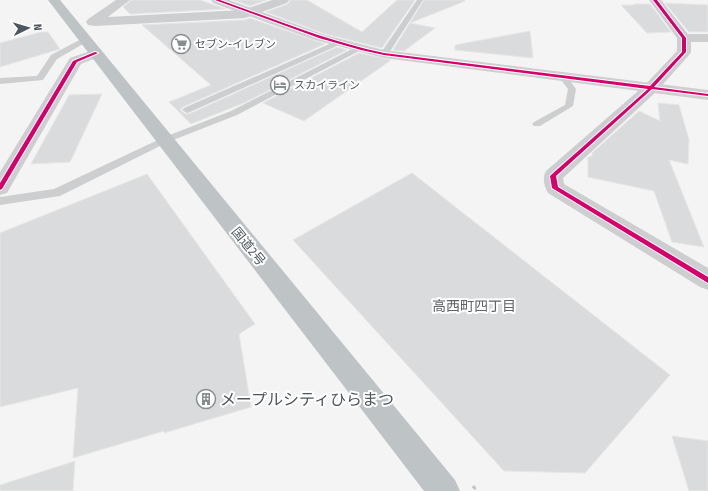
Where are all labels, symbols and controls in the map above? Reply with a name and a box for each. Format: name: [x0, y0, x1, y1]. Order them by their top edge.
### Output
north arrow: [8, 8, 48, 48]
text: N: [31, 23, 44, 31]
supermarket icon: セブン-イレブン: [170, 33, 192, 55]
place label: セブン-イレブン: [195, 38, 276, 51]
hotel icon: スカイライン: [269, 74, 291, 96]
place label: スカイライン: [294, 79, 360, 92]
street label: 国道2号: [229, 224, 269, 268]
district label: 高西町四丁目: [432, 298, 516, 315]
building icon: メープルシティひらまつ: [195, 388, 217, 410]
place label: メープルシティひらまつ: [220, 390, 394, 409]

